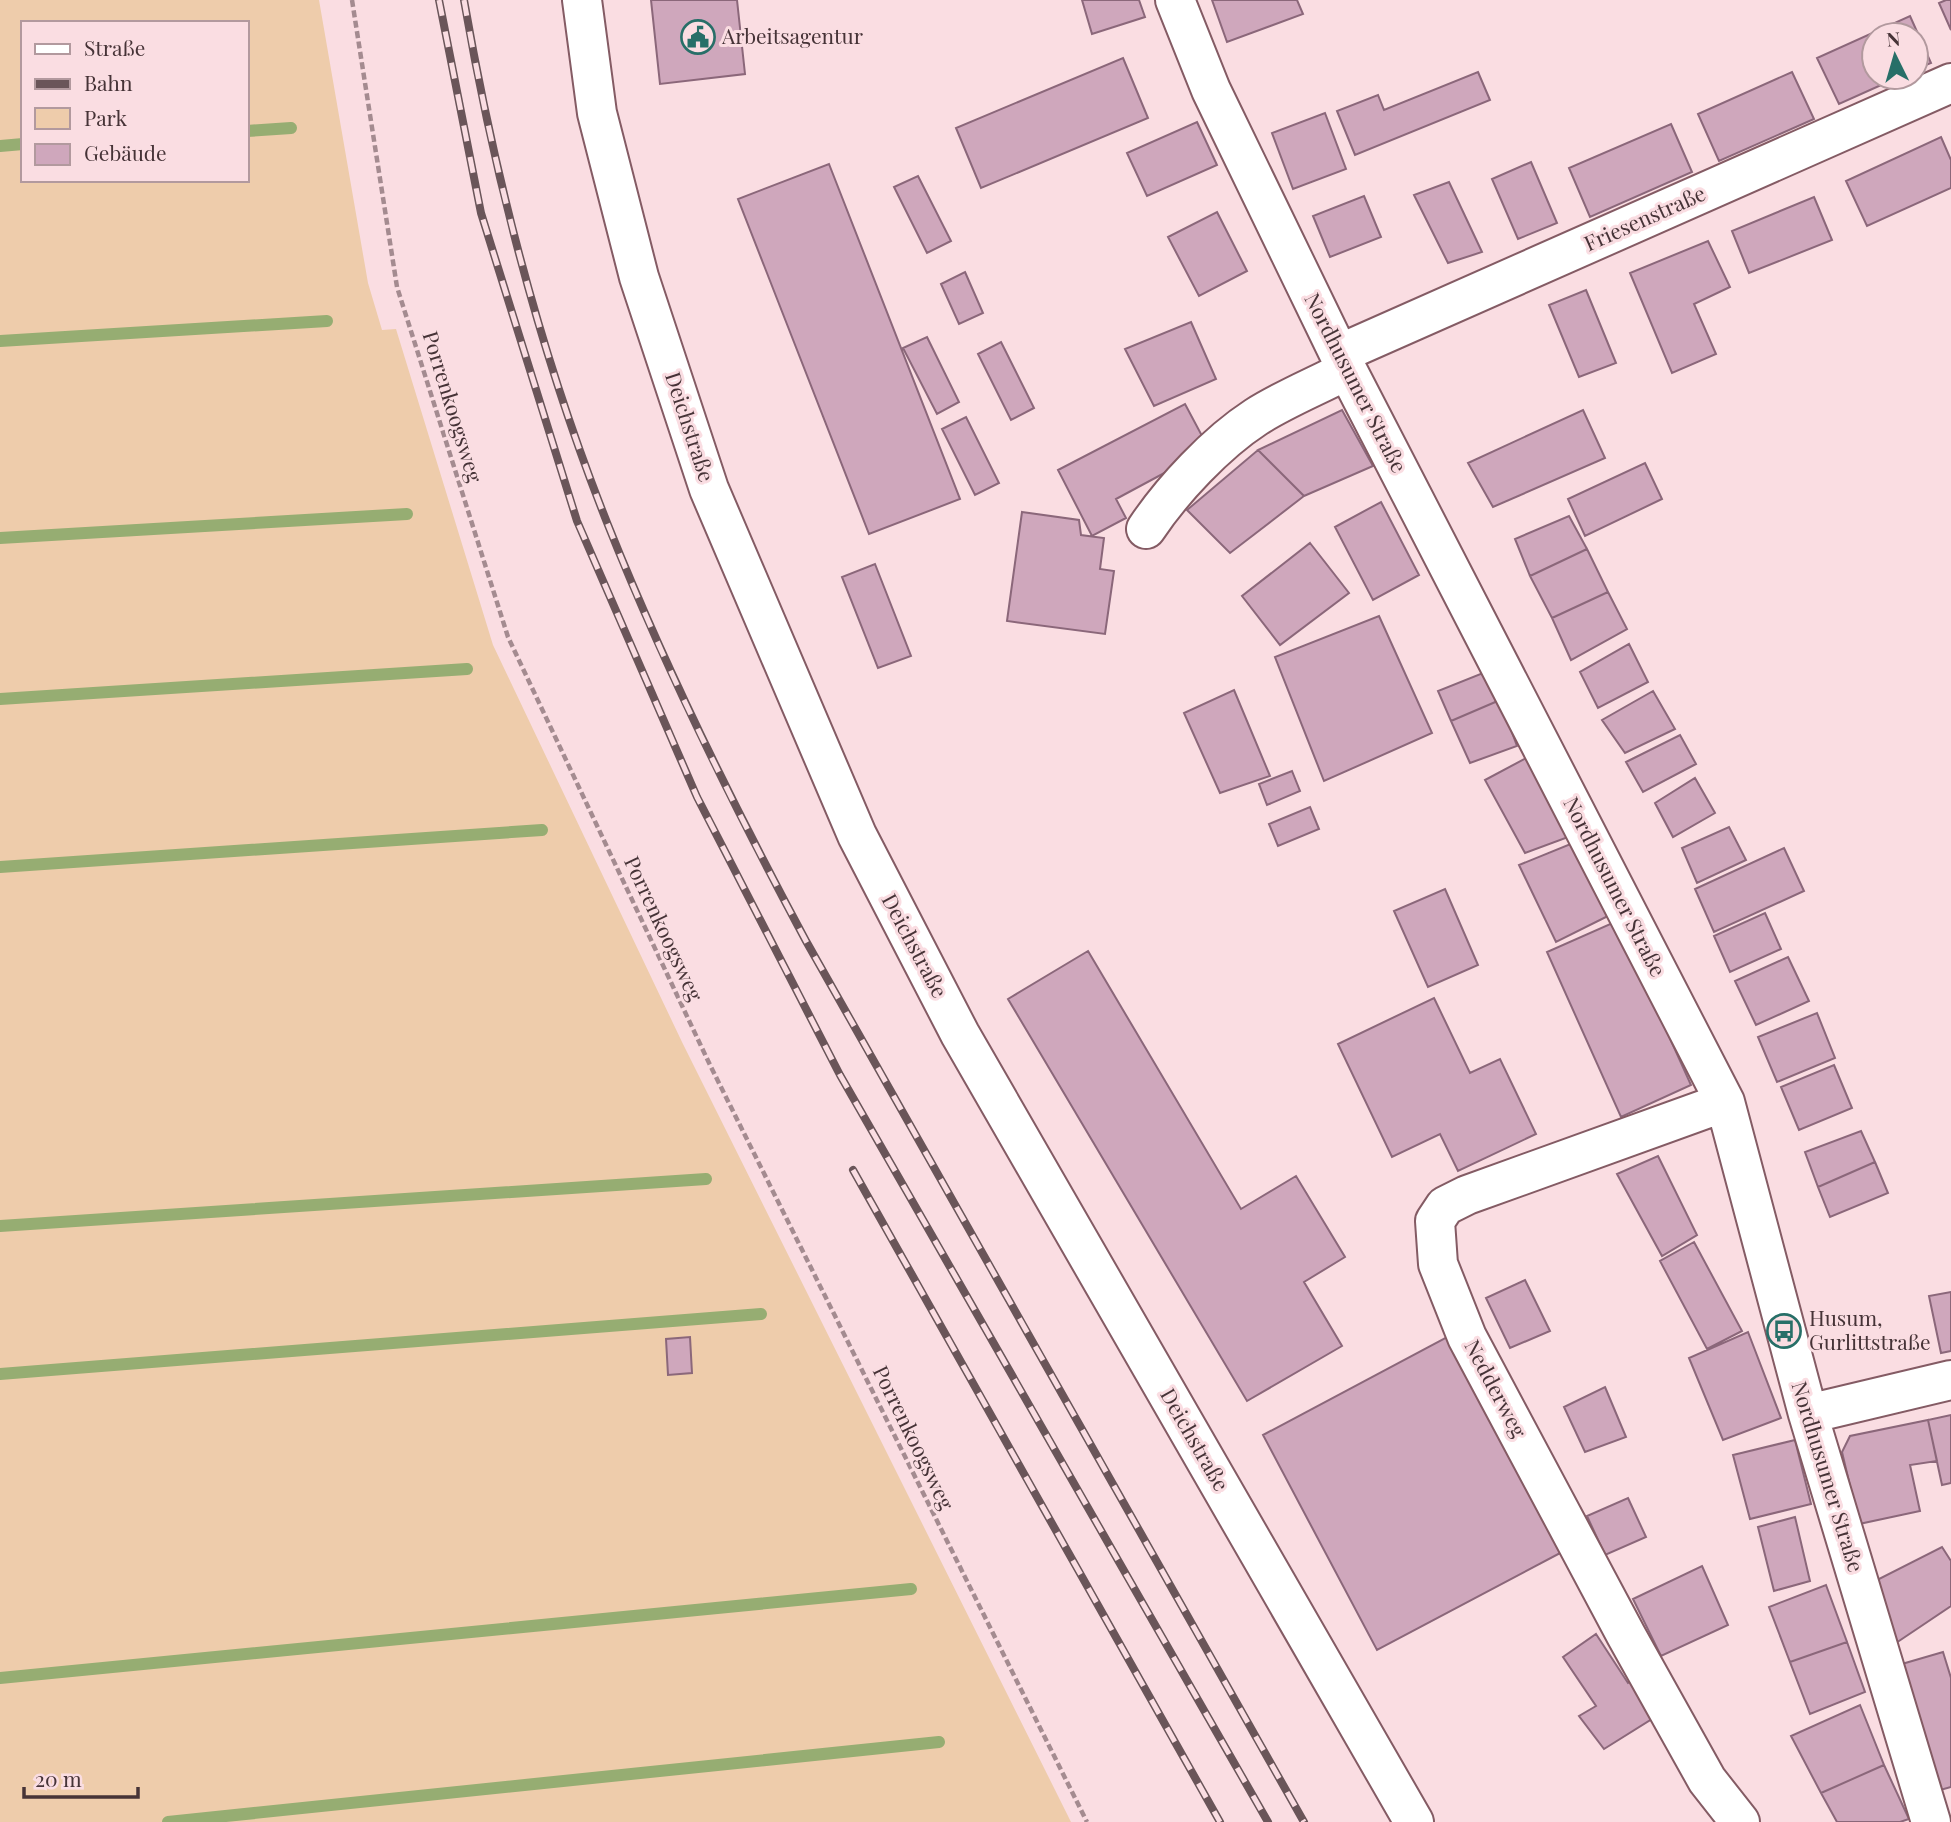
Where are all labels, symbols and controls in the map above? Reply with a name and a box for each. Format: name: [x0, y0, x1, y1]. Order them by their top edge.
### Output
public building icon: Arbeitsagentur: [679, 18, 717, 56]
legend: [21, 21, 248, 182]
place label: Arbeitsagentur: [721, 21, 864, 49]
north arrow: [1860, 21, 1930, 91]
text: N: [1885, 24, 1902, 52]
text: Straße: [84, 33, 145, 61]
text: Bahn: [84, 68, 133, 96]
text: Park: [84, 103, 128, 131]
text: Gebäude: [84, 138, 167, 166]
street label: Friesenstraße: [1579, 178, 1709, 256]
street label: Nordhusumer Straße: [1299, 287, 1414, 477]
street label: Porrenkoogsweg: [418, 327, 490, 486]
street label: Deichstraße: [660, 368, 722, 485]
street label: Nordhusumer Straße: [1558, 791, 1673, 981]
street label: Porrenkoogsweg: [619, 851, 711, 1005]
street label: Deichstraße: [877, 888, 955, 1002]
place label: Husum, Gurlittstraße: [1809, 1303, 1931, 1355]
bus stop icon: Husum, Gurlittstraße: [1765, 1312, 1803, 1350]
street label: Nedderweg: [1459, 1334, 1534, 1442]
street label: Porrenkoogsweg: [868, 1360, 962, 1514]
street label: Nordhusumer Straße: [1787, 1378, 1871, 1575]
street label: Deichstraße: [1155, 1383, 1236, 1495]
scale bar: [24, 1756, 138, 1800]
text: 20 m: [35, 1764, 82, 1792]

